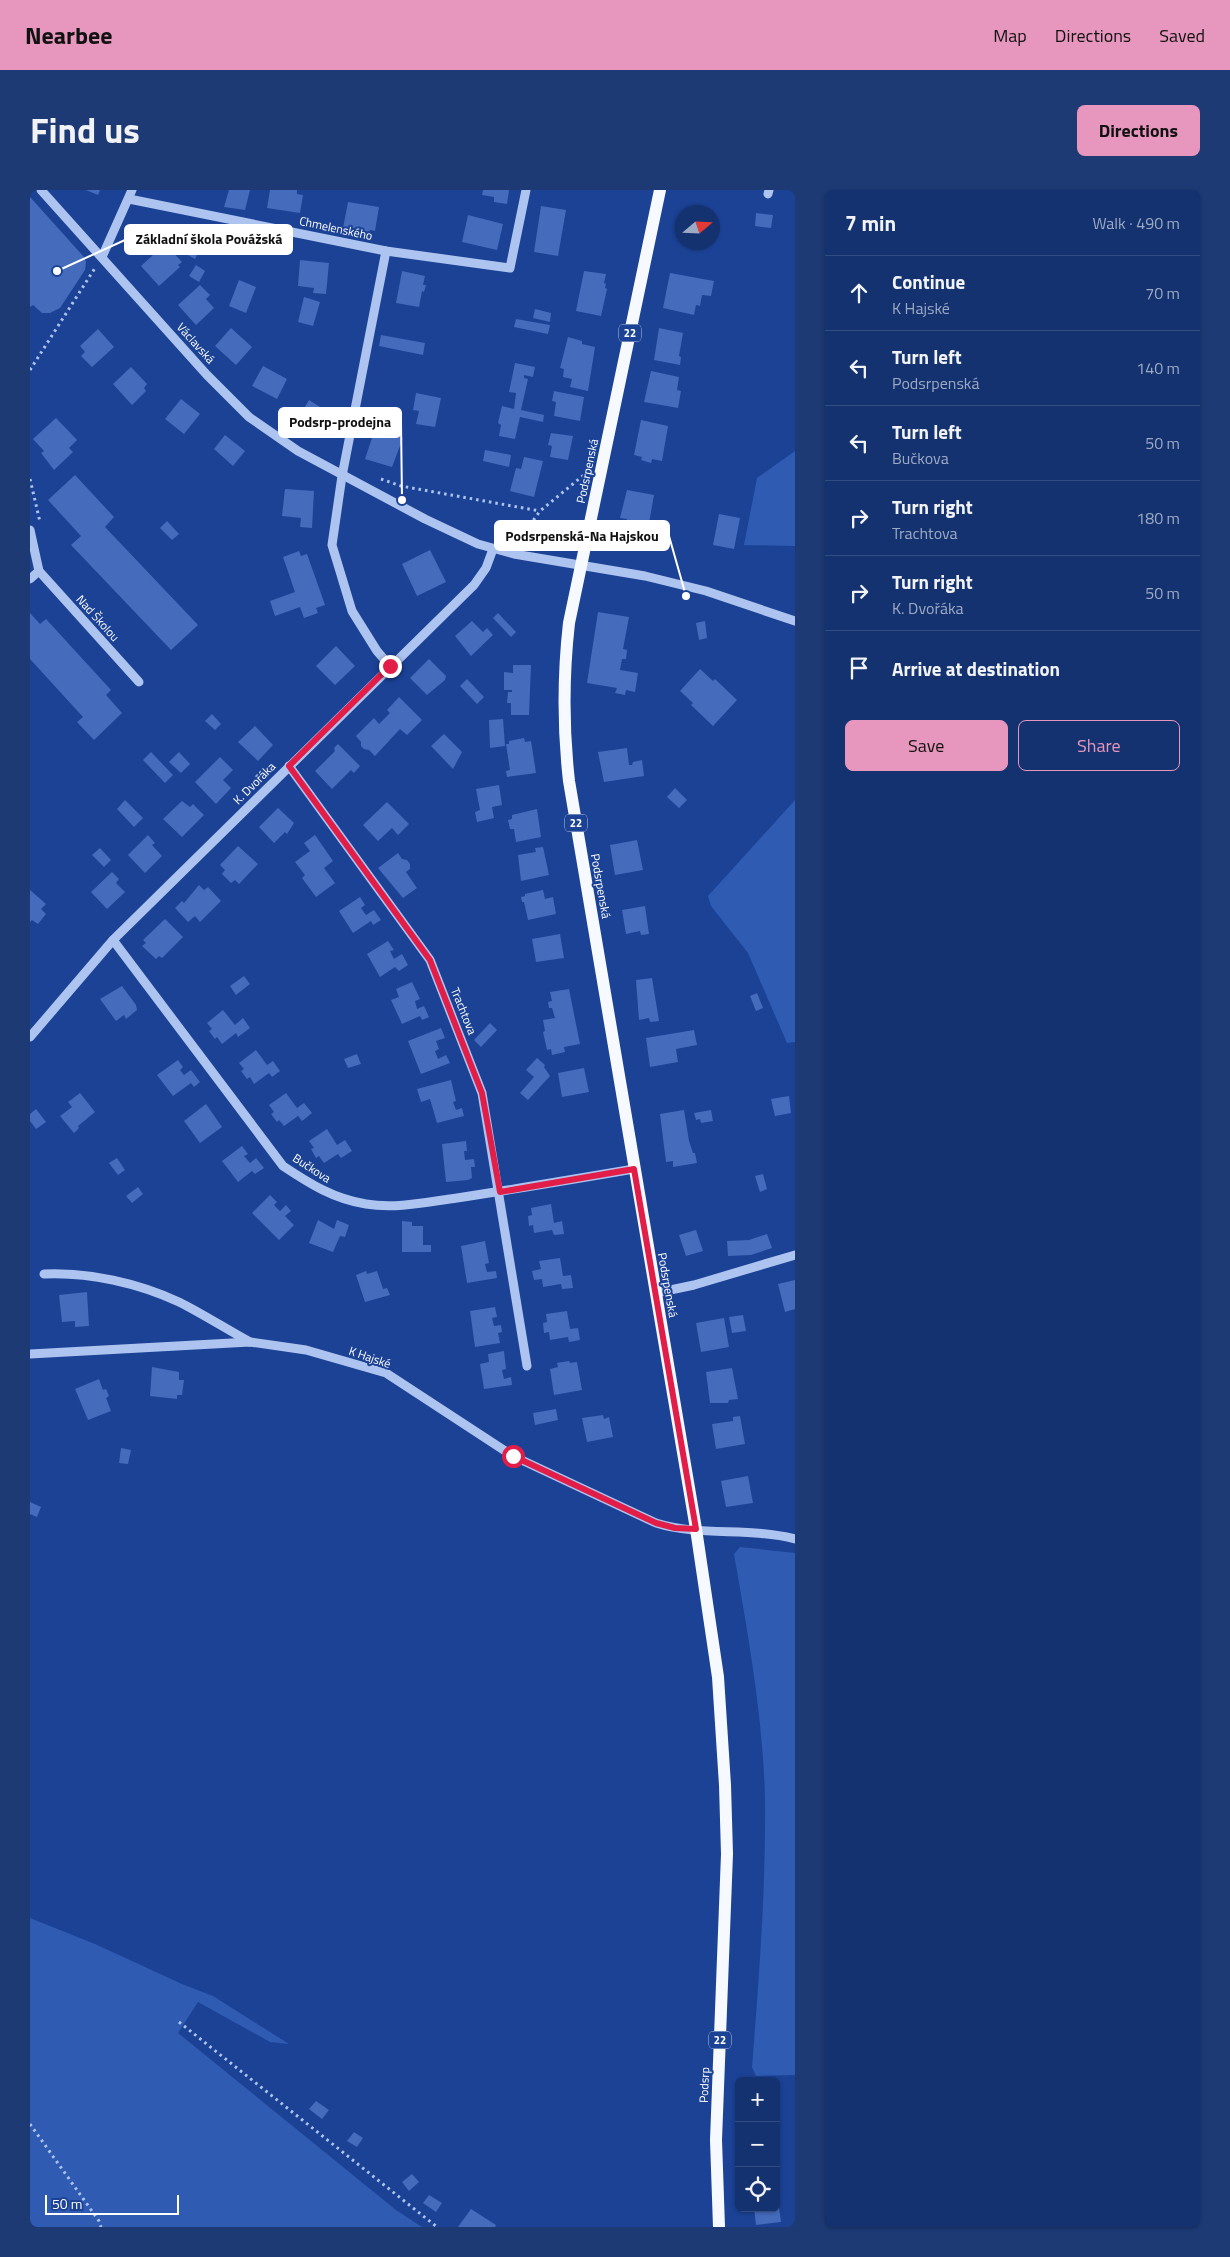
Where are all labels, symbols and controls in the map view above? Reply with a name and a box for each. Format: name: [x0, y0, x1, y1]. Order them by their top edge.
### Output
text: Nearbee: [25, 17, 112, 53]
text: Map: [993, 22, 1027, 49]
text: Directions: [1055, 22, 1131, 49]
text: Saved: [1159, 22, 1205, 49]
text: Find us: [30, 103, 140, 157]
button: Directions: [1077, 105, 1200, 156]
north arrow: [675, 205, 720, 250]
text: 7 min: [845, 207, 896, 239]
street label: Chmelenského: [298, 211, 374, 245]
text: Walk · 490 m: [1092, 211, 1180, 235]
callout: Základní škola Povážská: [125, 225, 292, 254]
text: Základní škola Povážská: [136, 228, 283, 249]
text: Continue: [892, 267, 965, 296]
icon: ahead: [845, 279, 873, 307]
text: 70 m: [1145, 281, 1180, 305]
text: K Hajské: [892, 296, 950, 320]
street label: Václavská: [172, 318, 220, 368]
road number: 22: [619, 324, 641, 342]
text: Turn left: [892, 342, 962, 371]
icon: left: [845, 354, 873, 382]
text: 140 m: [1136, 356, 1180, 380]
text: Podsrpenská: [892, 371, 980, 395]
callout: Podsrp-prodejna: [279, 408, 401, 437]
text: Podsrp-prodejna: [289, 411, 391, 432]
text: Turn left: [892, 417, 962, 446]
icon: left: [845, 429, 873, 457]
text: 50 m: [1145, 431, 1180, 455]
street label: Podsrpenská: [571, 437, 603, 505]
text: Bučkova: [892, 446, 949, 470]
text: Turn right: [892, 492, 973, 521]
icon: right: [845, 504, 873, 532]
text: 180 m: [1136, 506, 1180, 530]
callout: Podsrpenská-Na Hajskou: [495, 521, 669, 550]
text: Trachtova: [892, 521, 958, 545]
text: Podsrpenská-Na Hajskou: [505, 525, 659, 546]
text: Turn right: [892, 567, 973, 596]
icon: right: [845, 579, 873, 607]
text: 50 m: [1145, 581, 1180, 605]
street label: Nad Školou: [72, 590, 124, 646]
text: K. Dvořáka: [892, 596, 964, 620]
icon: arrive: [845, 654, 873, 682]
text: Arrive at destination: [892, 654, 1060, 683]
route end: [379, 655, 402, 678]
button: Save: [845, 720, 1008, 771]
button: Share: [1018, 720, 1180, 771]
street label: K. Dvořáka: [228, 757, 280, 809]
road number: 22: [565, 814, 587, 831]
street label: Podsrpenská: [586, 852, 616, 920]
street label: Trachtova: [446, 985, 482, 1037]
street label: Bučkova: [289, 1148, 335, 1188]
street label: Podsrpenská: [653, 1251, 683, 1319]
street label: K Hajské: [346, 1341, 394, 1373]
route start: [502, 1445, 525, 1468]
road number: 22: [709, 2032, 731, 2048]
street label: Podsrp: [694, 2067, 714, 2103]
map controls: [735, 2077, 780, 2212]
button: +: [735, 2077, 780, 2122]
button: −: [735, 2122, 780, 2167]
button: locate: [735, 2167, 780, 2212]
scale bar: [45, 2192, 179, 2215]
text: 50 m: [52, 2193, 82, 2214]

